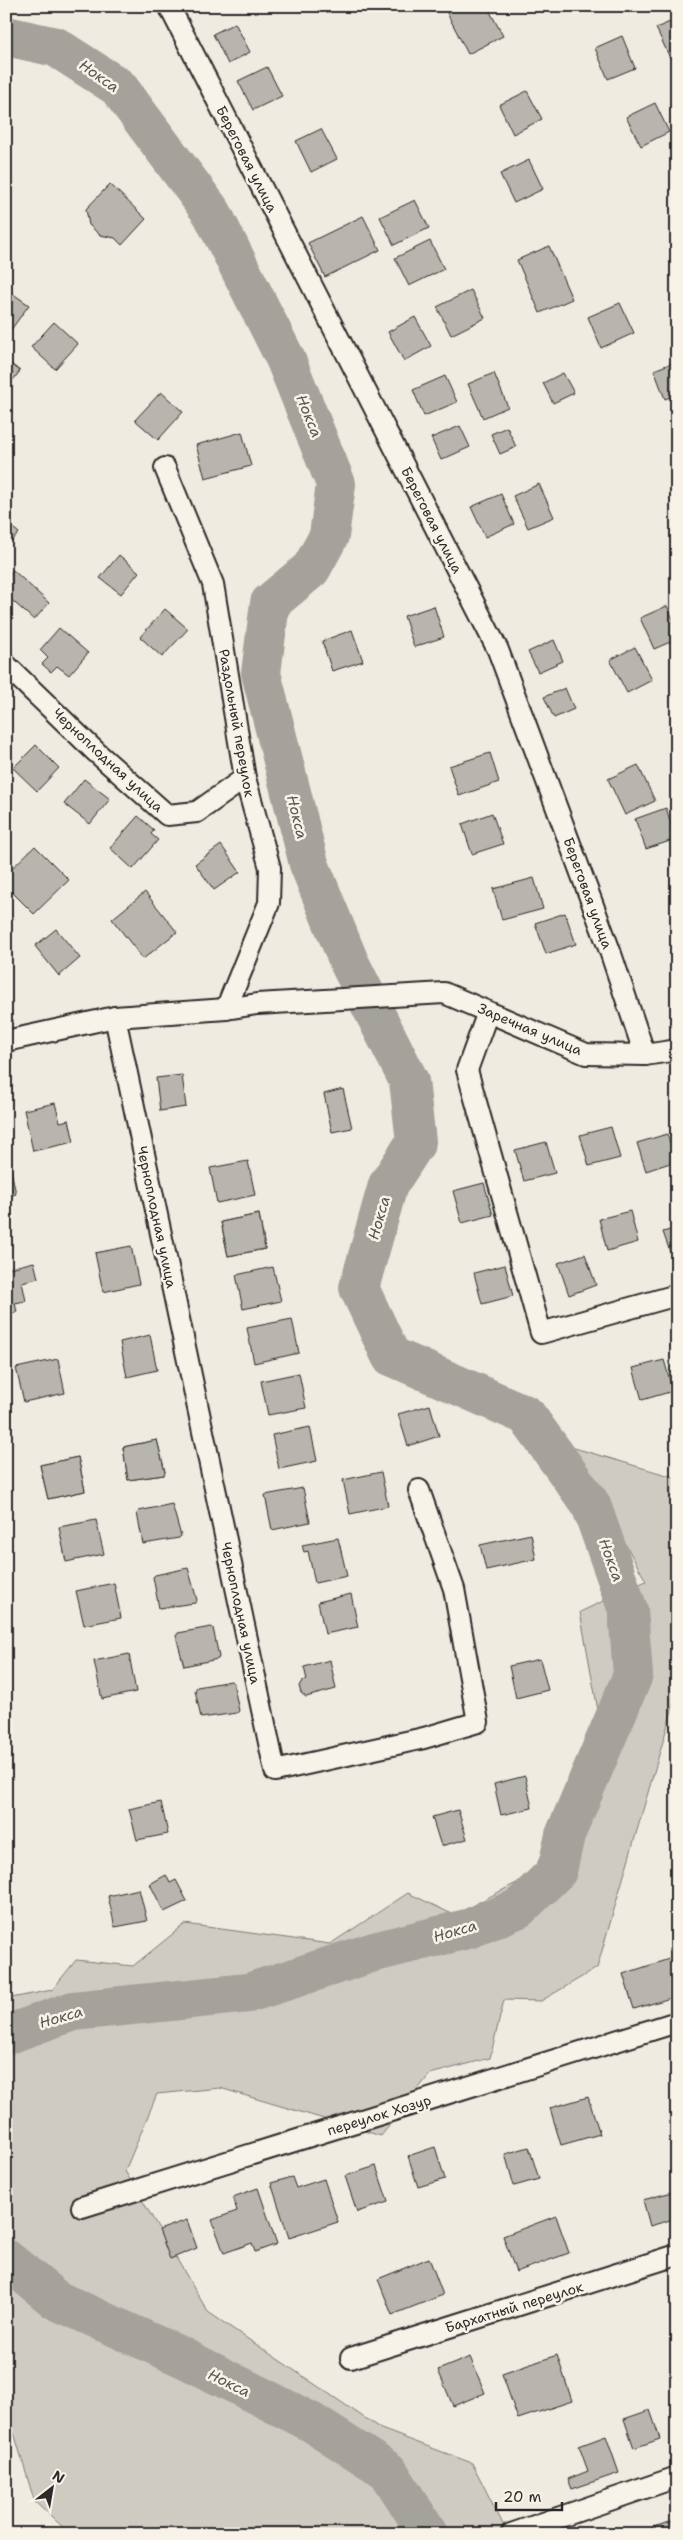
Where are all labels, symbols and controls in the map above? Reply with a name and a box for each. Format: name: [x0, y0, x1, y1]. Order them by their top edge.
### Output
water label: Нокса: [75, 55, 123, 97]
street label: Береговая улица: [212, 103, 282, 216]
water label: Нокса: [291, 392, 327, 440]
street label: Береговая улица: [397, 464, 467, 577]
street label: Раздольный переулок: [215, 648, 259, 799]
street label: Черноплодная улица: [49, 704, 167, 816]
water label: Нокса: [282, 793, 312, 841]
street label: Береговая улица: [559, 835, 617, 952]
street label: Заречная улица: [475, 999, 585, 1059]
street label: Черноплодная улица: [133, 1144, 181, 1290]
water label: Нокса: [363, 1194, 395, 1242]
water label: Нокса: [594, 1536, 628, 1584]
street label: Черноплодная улица: [217, 1540, 265, 1686]
water label: Нокса: [431, 1915, 479, 1947]
water label: Нокса: [37, 2001, 85, 2033]
street label: переулок Хозур: [325, 2091, 433, 2139]
street label: Бархатный переулок: [443, 2277, 586, 2337]
water label: Нокса: [205, 2364, 253, 2402]
north arrow: [28, 2462, 78, 2512]
text: N: [49, 2466, 68, 2487]
scale bar: [496, 2480, 562, 2512]
text: 20 m: [503, 2487, 542, 2507]

